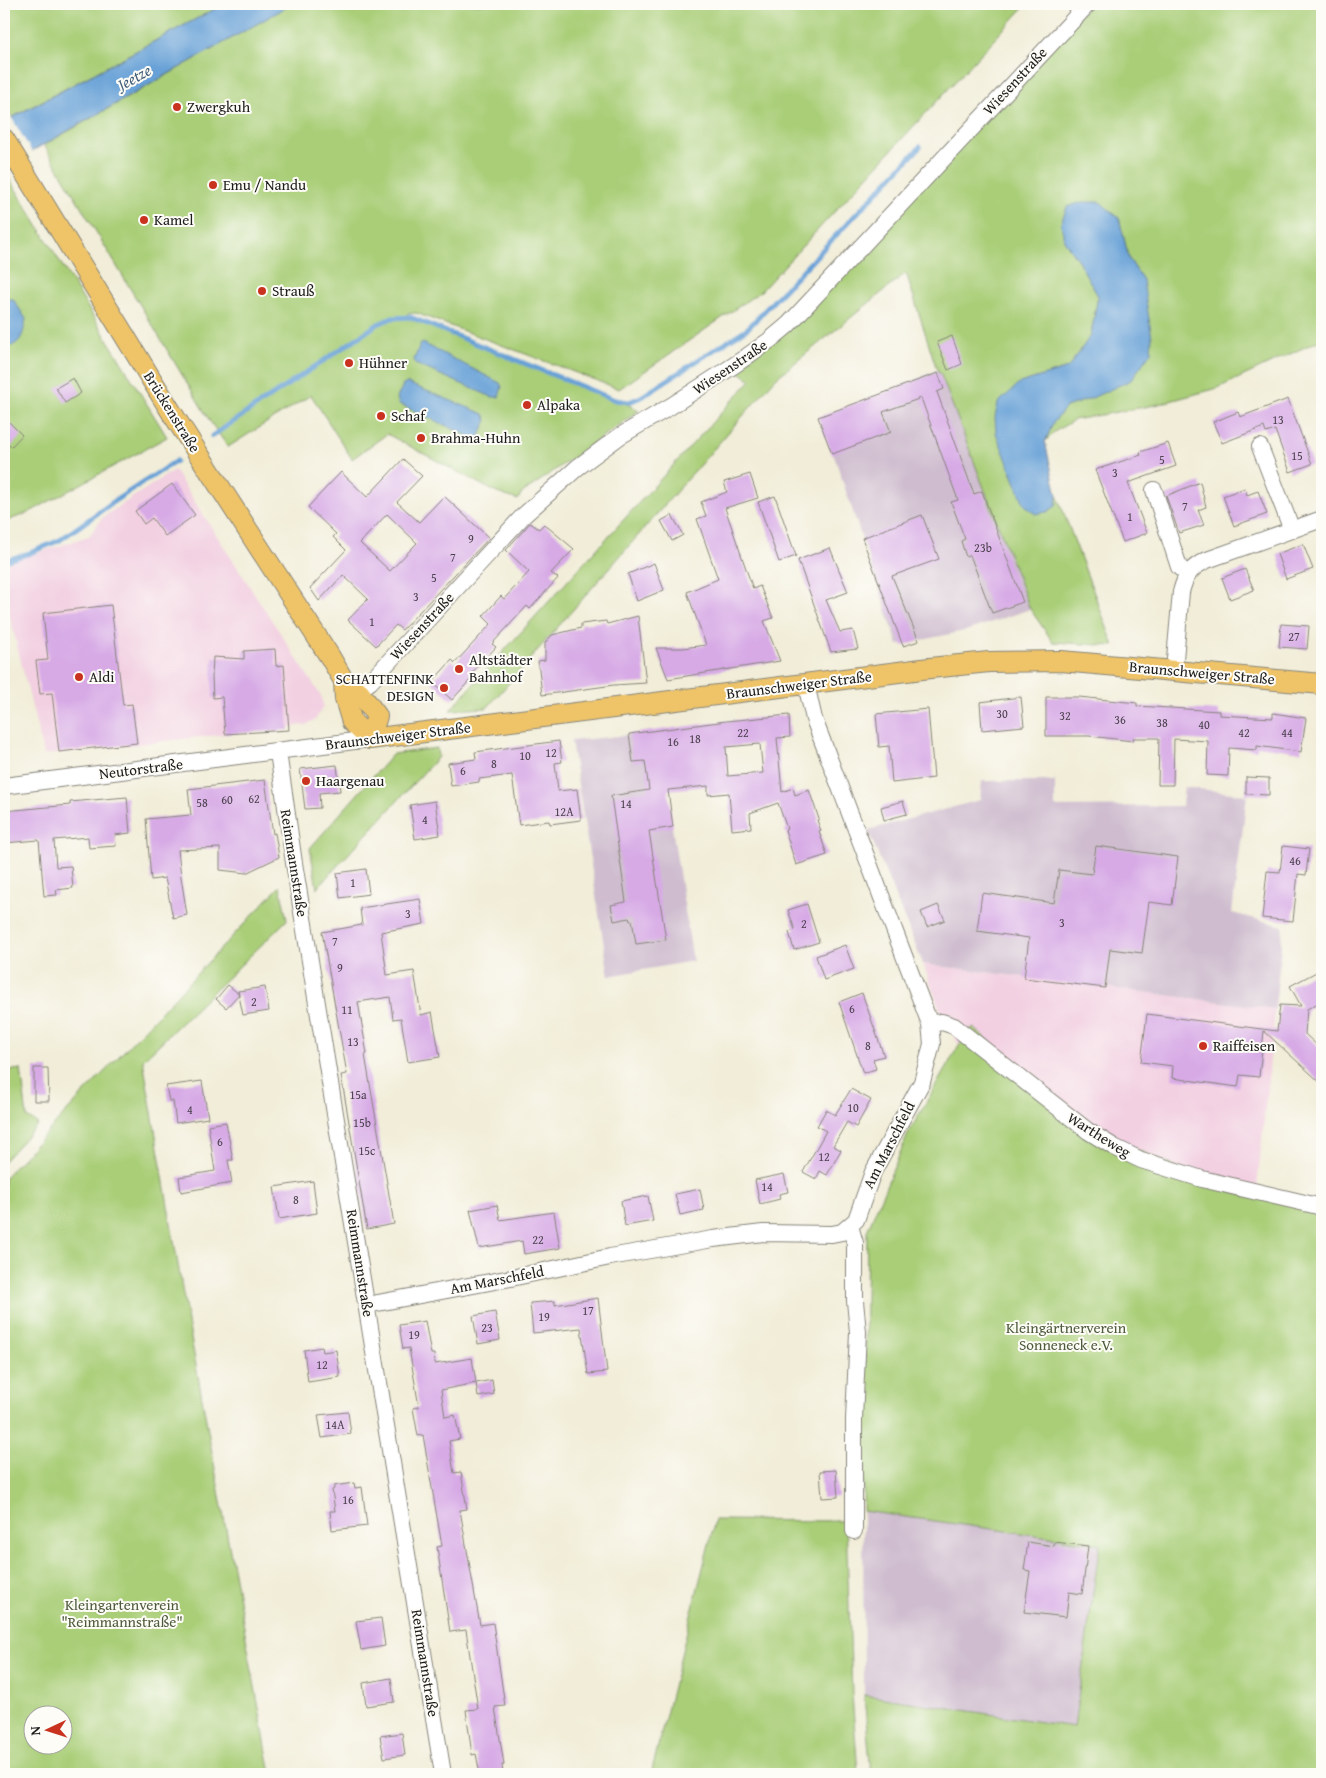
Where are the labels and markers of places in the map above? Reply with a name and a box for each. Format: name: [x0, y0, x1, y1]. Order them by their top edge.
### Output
place label: Zwergkuh: [187, 96, 251, 117]
marker: Zwergkuh: [171, 101, 183, 113]
place label: Emu / Nandu: [223, 174, 307, 195]
marker: Emu / Nandu: [207, 179, 219, 191]
place label: Kamel: [154, 209, 193, 230]
marker: Kamel: [138, 214, 150, 226]
place label: Strauß: [272, 280, 315, 301]
marker: Strauß: [256, 285, 268, 297]
place label: Hühner: [359, 352, 407, 373]
marker: Hühner: [343, 357, 355, 369]
place label: Alpaka: [537, 394, 580, 415]
marker: Alpaka: [521, 399, 533, 411]
place label: Schaf: [391, 405, 427, 426]
marker: Schaf: [375, 410, 387, 422]
place label: Brahma-Huhn: [431, 427, 521, 448]
marker: Brahma-Huhn: [415, 432, 427, 444]
place label: Altstädter Bahnhof: [469, 649, 532, 687]
marker: Altstädter Bahnhof: [453, 663, 465, 675]
place label: Aldi: [89, 666, 115, 687]
place label: SCHATTENFINK DESIGN: [335, 668, 434, 706]
marker: Aldi: [73, 671, 85, 683]
marker: SCHATTENFINK DESIGN: [438, 682, 450, 694]
place label: Haargenau: [316, 770, 385, 791]
marker: Haargenau: [300, 775, 312, 787]
place label: Raiffeisen: [1213, 1035, 1276, 1056]
marker: Raiffeisen: [1197, 1040, 1209, 1052]

